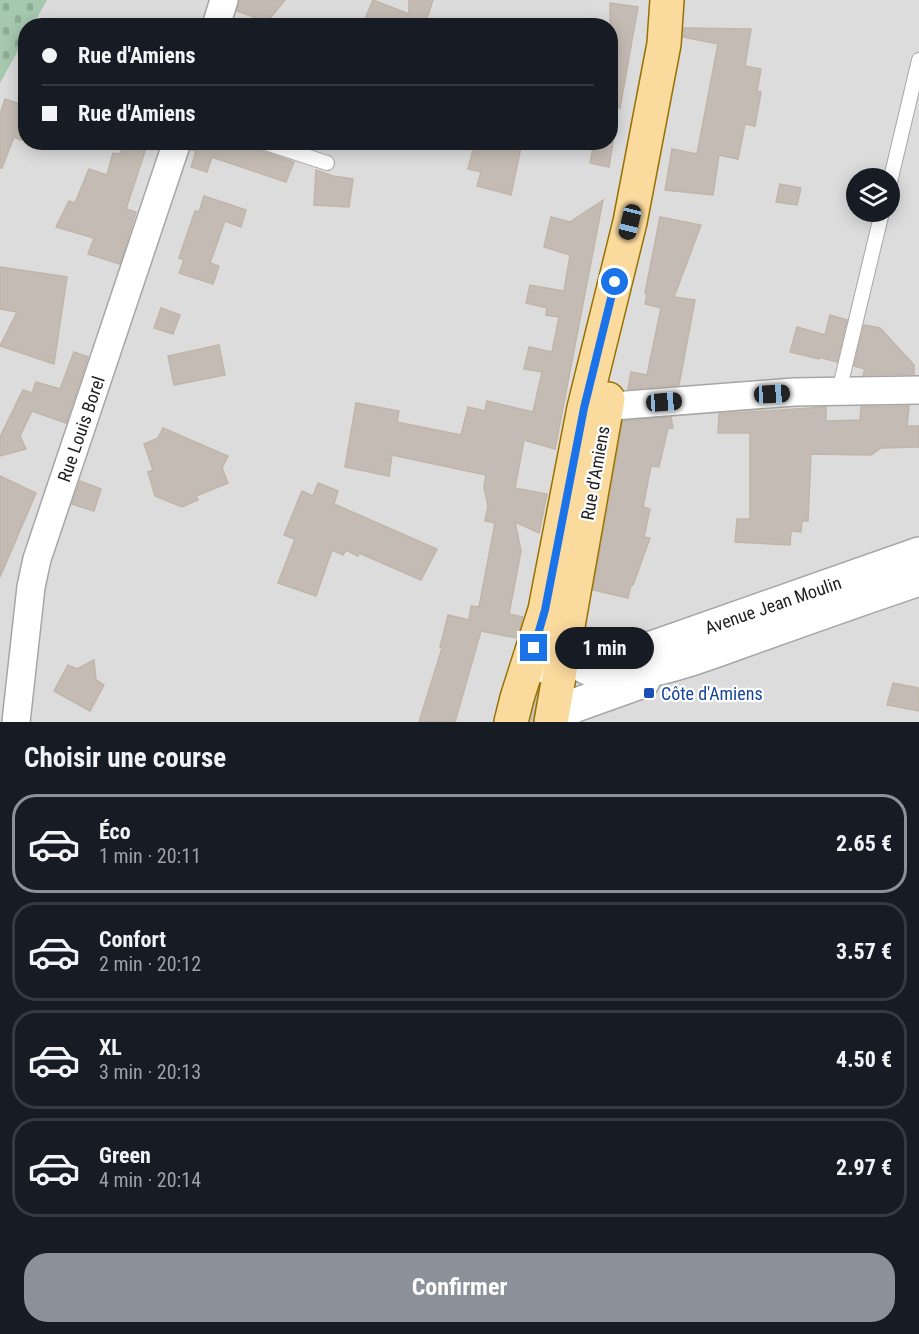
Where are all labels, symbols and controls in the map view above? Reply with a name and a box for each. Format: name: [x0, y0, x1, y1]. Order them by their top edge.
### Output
text: Rue d'Amiens: [78, 43, 196, 68]
text: Rue d'Amiens: [78, 101, 196, 126]
map controls: [846, 168, 900, 222]
button: layers: [846, 168, 900, 222]
car: [617, 202, 643, 242]
route start: [601, 268, 628, 295]
street label: Rue Louis Borel: [53, 373, 109, 485]
car: [754, 384, 790, 404]
car: [645, 392, 683, 412]
street label: Rue d'Amiens: [576, 424, 614, 522]
street label: Avenue Jean Moulin: [702, 572, 844, 638]
callout: 1 min: [555, 627, 654, 669]
route end: [520, 634, 547, 661]
text: 1 min: [582, 636, 627, 660]
place label: Côte d'Amiens: [661, 683, 763, 704]
marker: Côte d'Amiens: [642, 686, 656, 700]
text: Choisir une course: [24, 742, 226, 774]
icon: car: [27, 817, 81, 871]
text: Éco: [99, 819, 131, 844]
text: 2.65 €: [836, 831, 892, 856]
text: 1 min · 20:11: [99, 844, 201, 868]
icon: car: [27, 925, 81, 979]
text: Confort: [99, 927, 166, 952]
text: 3.57 €: [836, 939, 892, 964]
text: 2 min · 20:12: [99, 952, 201, 976]
icon: car: [27, 1033, 81, 1087]
text: XL: [99, 1035, 122, 1060]
text: 4.50 €: [836, 1047, 892, 1072]
text: 3 min · 20:13: [99, 1060, 201, 1084]
icon: car: [27, 1141, 81, 1195]
text: Green: [99, 1143, 151, 1168]
text: 2.97 €: [836, 1155, 892, 1180]
text: 4 min · 20:14: [99, 1168, 201, 1192]
button: Confirmer: [24, 1253, 895, 1322]

